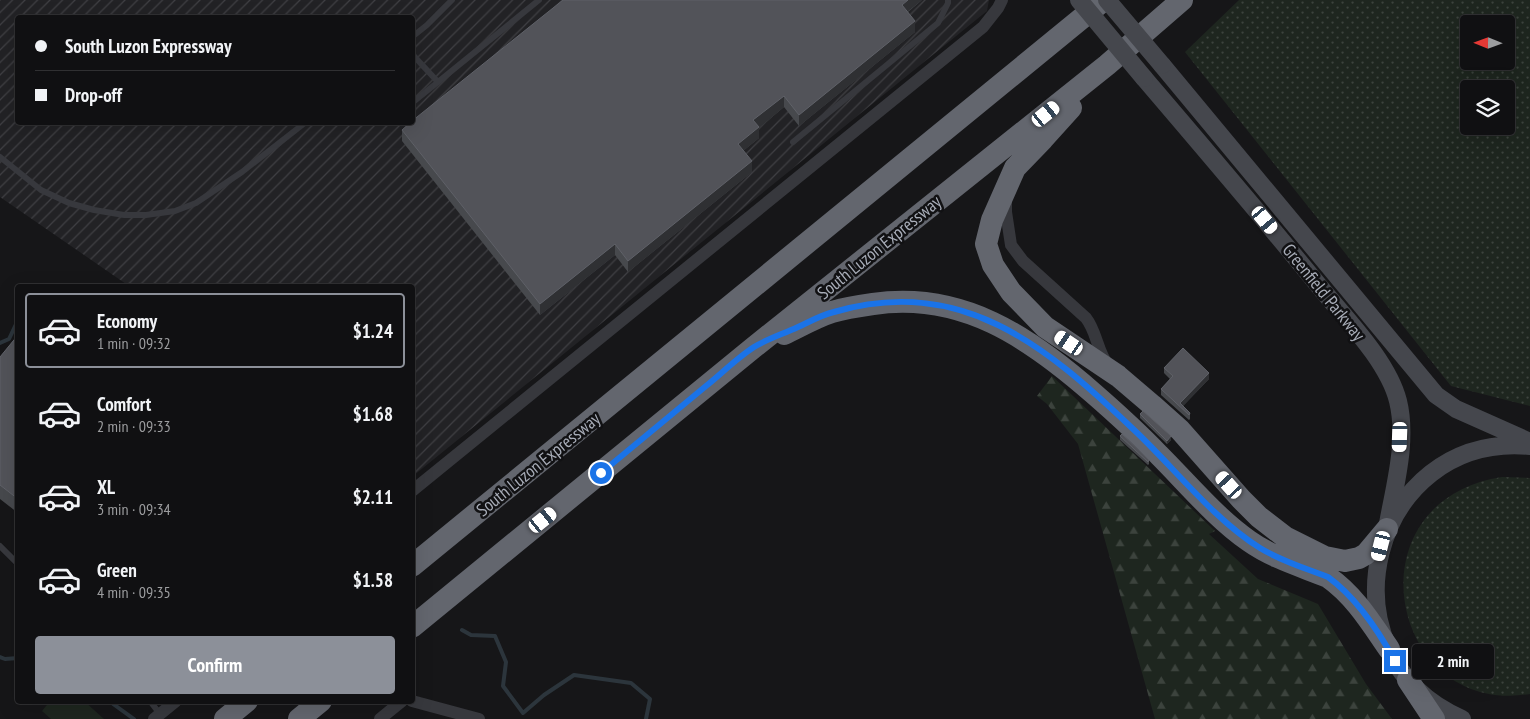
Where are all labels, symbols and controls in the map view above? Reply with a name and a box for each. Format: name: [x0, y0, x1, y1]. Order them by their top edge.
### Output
north arrow: [1460, 15, 1515, 70]
map controls: [1460, 15, 1515, 135]
text: South Luzon Expressway: [65, 34, 232, 58]
button: layers: [1460, 80, 1515, 135]
text: Drop-off: [65, 83, 122, 107]
car: [1029, 99, 1062, 129]
street label: South Luzon Expressway: [812, 190, 946, 304]
car: [1249, 204, 1280, 236]
street label: Greenfield Parkway: [1278, 239, 1370, 346]
icon: car: [37, 308, 82, 353]
text: Economy: [97, 309, 157, 333]
text: $1.24: [353, 319, 393, 343]
car: [1052, 328, 1085, 358]
text: 1 min · 09:32: [97, 333, 171, 353]
icon: car: [37, 391, 82, 436]
text: Comfort: [97, 392, 151, 416]
text: $1.68: [353, 402, 393, 426]
street label: South Luzon Expressway: [471, 407, 605, 521]
text: 2 min · 09:33: [97, 416, 171, 436]
car: [1391, 422, 1408, 452]
route start: [590, 462, 612, 484]
car: [1213, 469, 1244, 501]
icon: car: [37, 474, 82, 519]
text: XL: [97, 475, 115, 499]
text: $2.11: [353, 485, 393, 509]
text: 3 min · 09:34: [97, 499, 171, 519]
car: [526, 505, 559, 535]
car: [1370, 530, 1391, 562]
icon: car: [37, 557, 82, 602]
text: Green: [97, 558, 137, 582]
text: $1.58: [353, 568, 393, 592]
text: 4 min · 09:35: [97, 582, 171, 602]
button: Confirm: [35, 636, 395, 694]
callout: 2 min: [1412, 644, 1495, 678]
route end: [1384, 650, 1406, 672]
text: 2 min: [1437, 651, 1469, 671]

